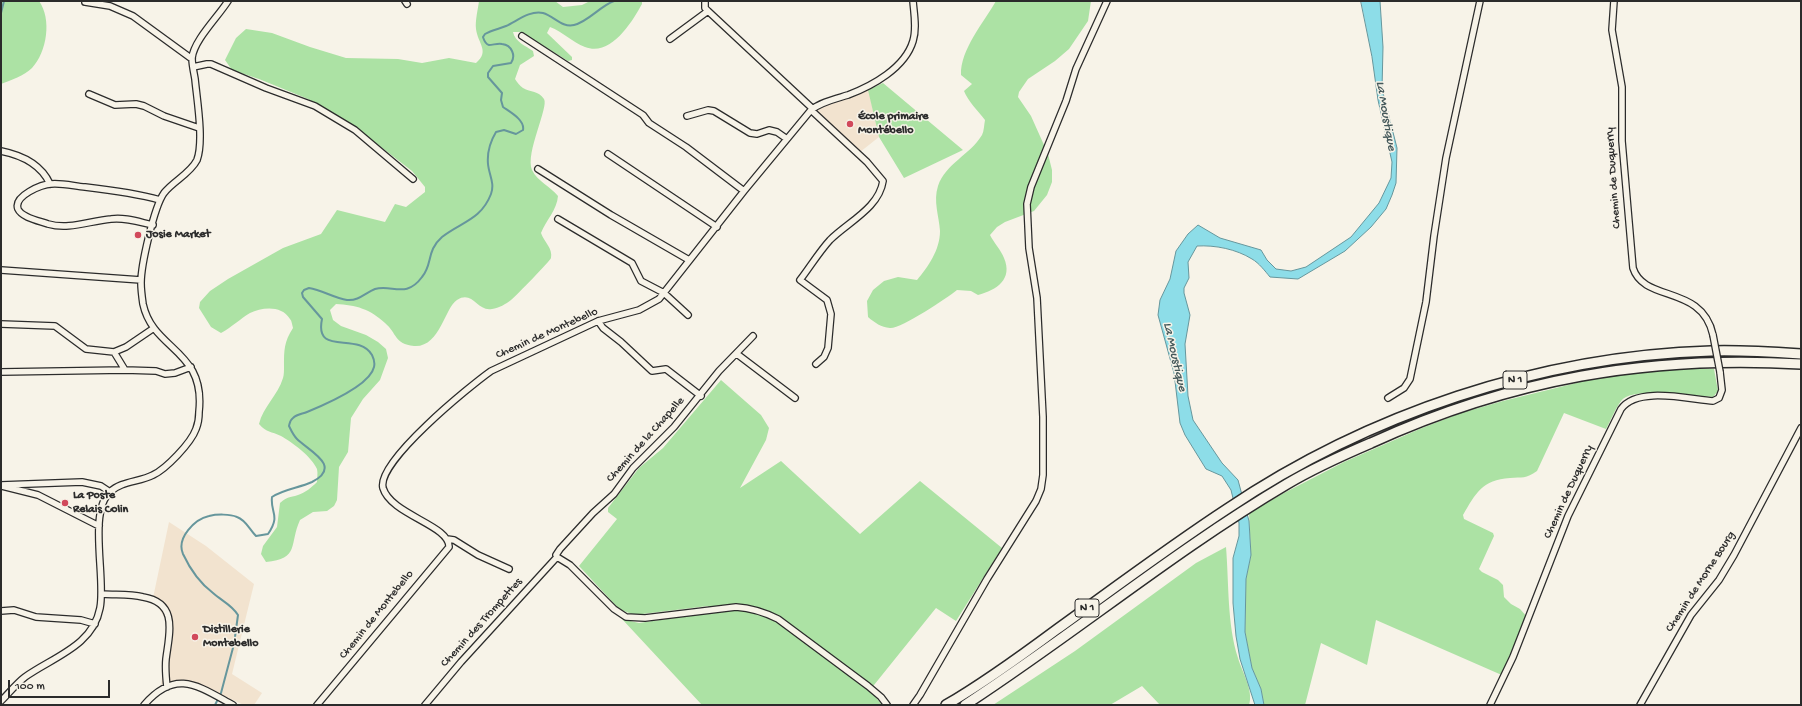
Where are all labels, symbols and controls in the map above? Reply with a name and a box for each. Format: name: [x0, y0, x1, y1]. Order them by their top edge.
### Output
water label: La Moustique: [1371, 80, 1399, 152]
place label: École primaire Montébello: [858, 110, 928, 138]
marker: École primaire Montébello: [845, 119, 855, 129]
street label: Chemin de Duquerry: [1603, 127, 1625, 229]
place label: Josie Market: [146, 228, 210, 242]
marker: Josie Market: [133, 230, 143, 240]
street label: Chemin de Montebello: [494, 305, 600, 363]
water label: La Moustique: [1158, 321, 1190, 393]
road number: N 1: [1503, 371, 1527, 389]
street label: Chemin de la Chapelle: [604, 394, 688, 486]
street label: Chemin de Duquerry: [1541, 443, 1597, 541]
place label: La Poste Relais Colin: [73, 489, 128, 517]
marker: La Poste Relais Colin: [60, 498, 70, 508]
street label: Chemin de Morne Bourg: [1663, 529, 1739, 635]
street label: Chemin de Montebello: [337, 568, 417, 662]
street label: Chemin des Trompettes: [438, 575, 526, 671]
road number: N 1: [1075, 599, 1099, 617]
place label: Distillerie Montebello: [203, 623, 258, 651]
marker: Distillerie Montebello: [190, 632, 200, 642]
scale bar: [10, 672, 112, 698]
text: 100 m: [15, 680, 45, 694]

